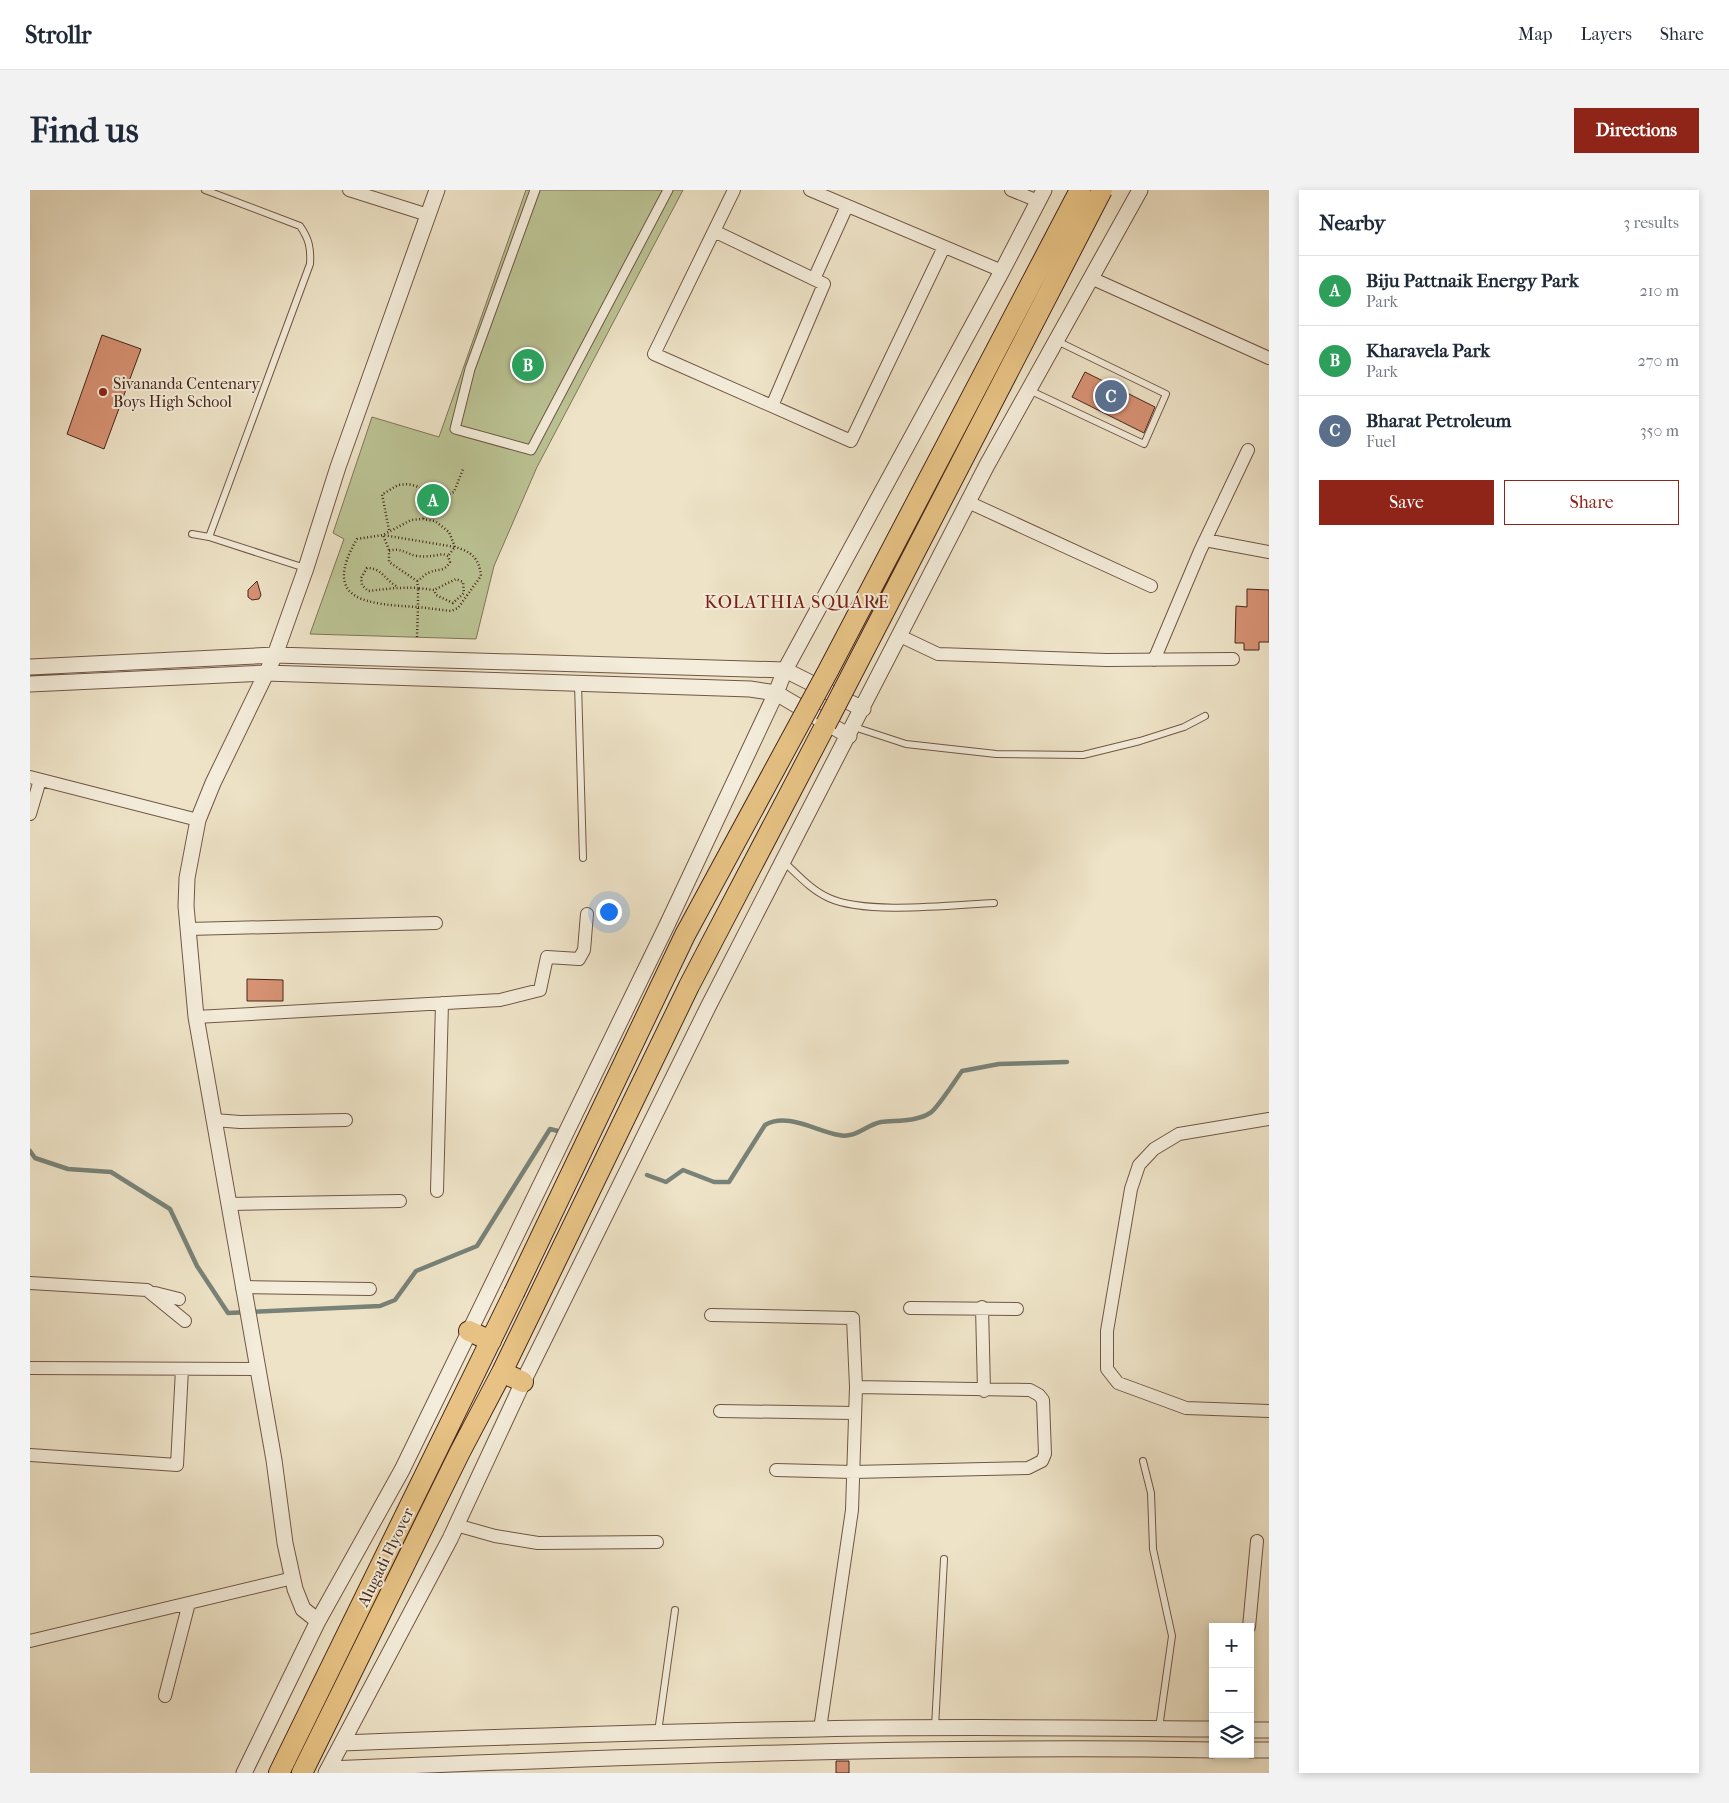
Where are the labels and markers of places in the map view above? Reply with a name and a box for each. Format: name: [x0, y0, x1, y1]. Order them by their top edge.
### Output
pin: B: [512, 346, 544, 384]
place label: Sivananda Centenary Boys High School: [113, 374, 260, 411]
pin: C: [1095, 377, 1127, 415]
marker: Sivananda Centenary Boys High School: [97, 386, 109, 398]
pin: A: [417, 481, 449, 519]

